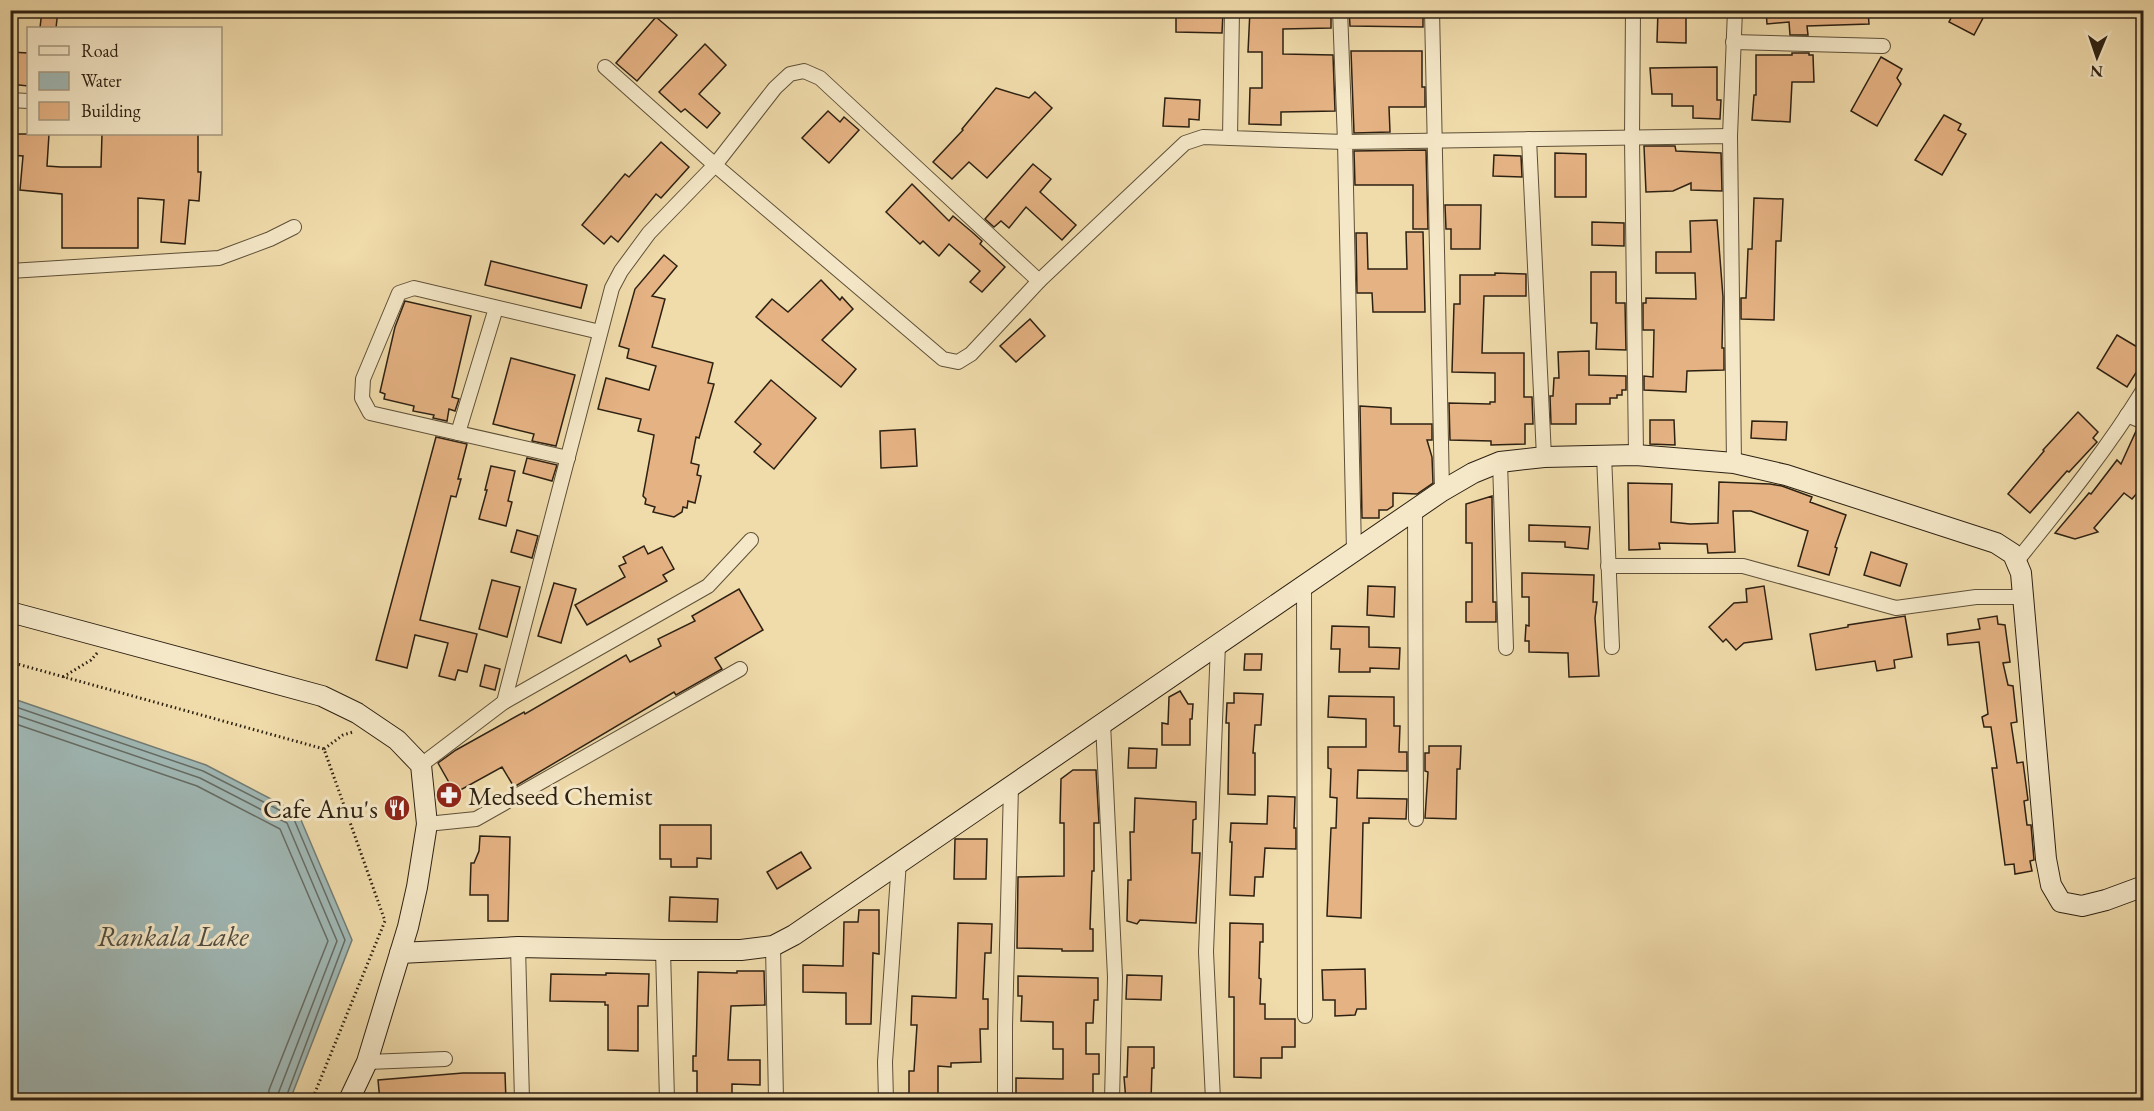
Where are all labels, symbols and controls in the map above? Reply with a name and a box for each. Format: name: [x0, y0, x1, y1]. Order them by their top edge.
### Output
legend: [27, 27, 222, 135]
north arrow: [2067, 27, 2127, 87]
text: Road: [81, 39, 120, 62]
text: N: [2090, 61, 2103, 82]
text: Water: [81, 69, 122, 92]
text: Building: [81, 99, 141, 122]
place label: Medseed Chemist: [468, 778, 653, 813]
pharmacy icon: Medseed Chemist: [434, 780, 464, 810]
place label: Cafe Anu's: [263, 791, 378, 826]
restaurant icon: Cafe Anu's: [382, 793, 412, 823]
water label: Rankala Lake: [97, 918, 249, 954]

